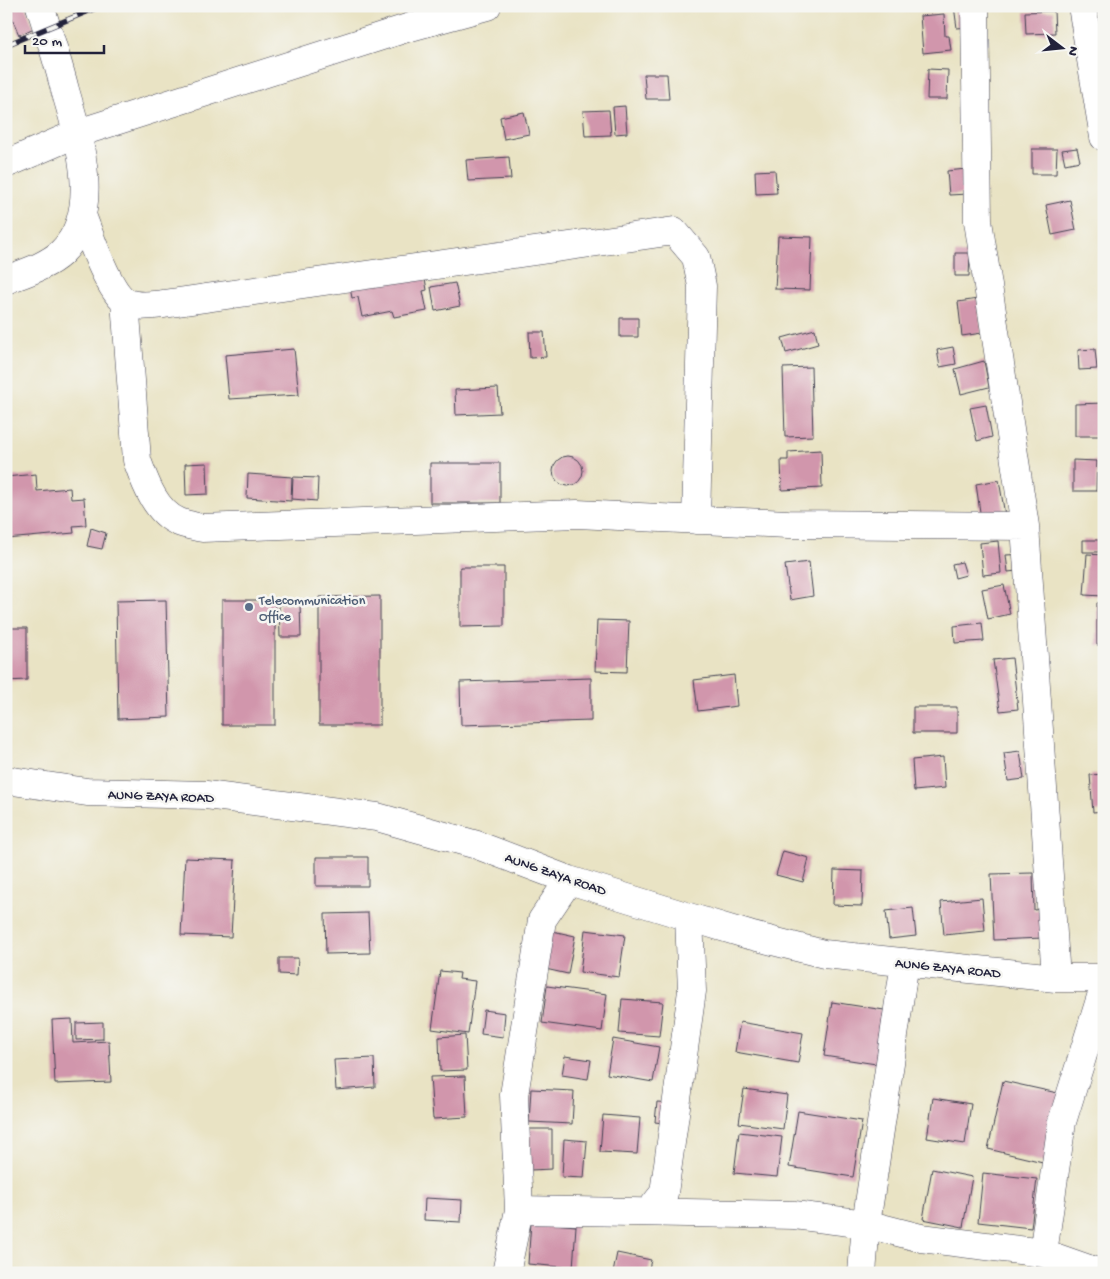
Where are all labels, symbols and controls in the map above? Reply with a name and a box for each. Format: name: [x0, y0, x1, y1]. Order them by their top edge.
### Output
scale bar: [25, 22, 104, 54]
north arrow: [1038, 22, 1088, 72]
text: 20 m: [32, 33, 62, 51]
text: N: [1063, 44, 1082, 58]
place label: Telecommunication Office: [258, 593, 366, 626]
marker: Telecommunication Office: [243, 601, 255, 613]
street label: AUNG ZAYA ROAD: [108, 787, 215, 808]
street label: AUNG ZAYA ROAD: [502, 850, 609, 901]
street label: AUNG ZAYA ROAD: [894, 955, 1002, 984]

